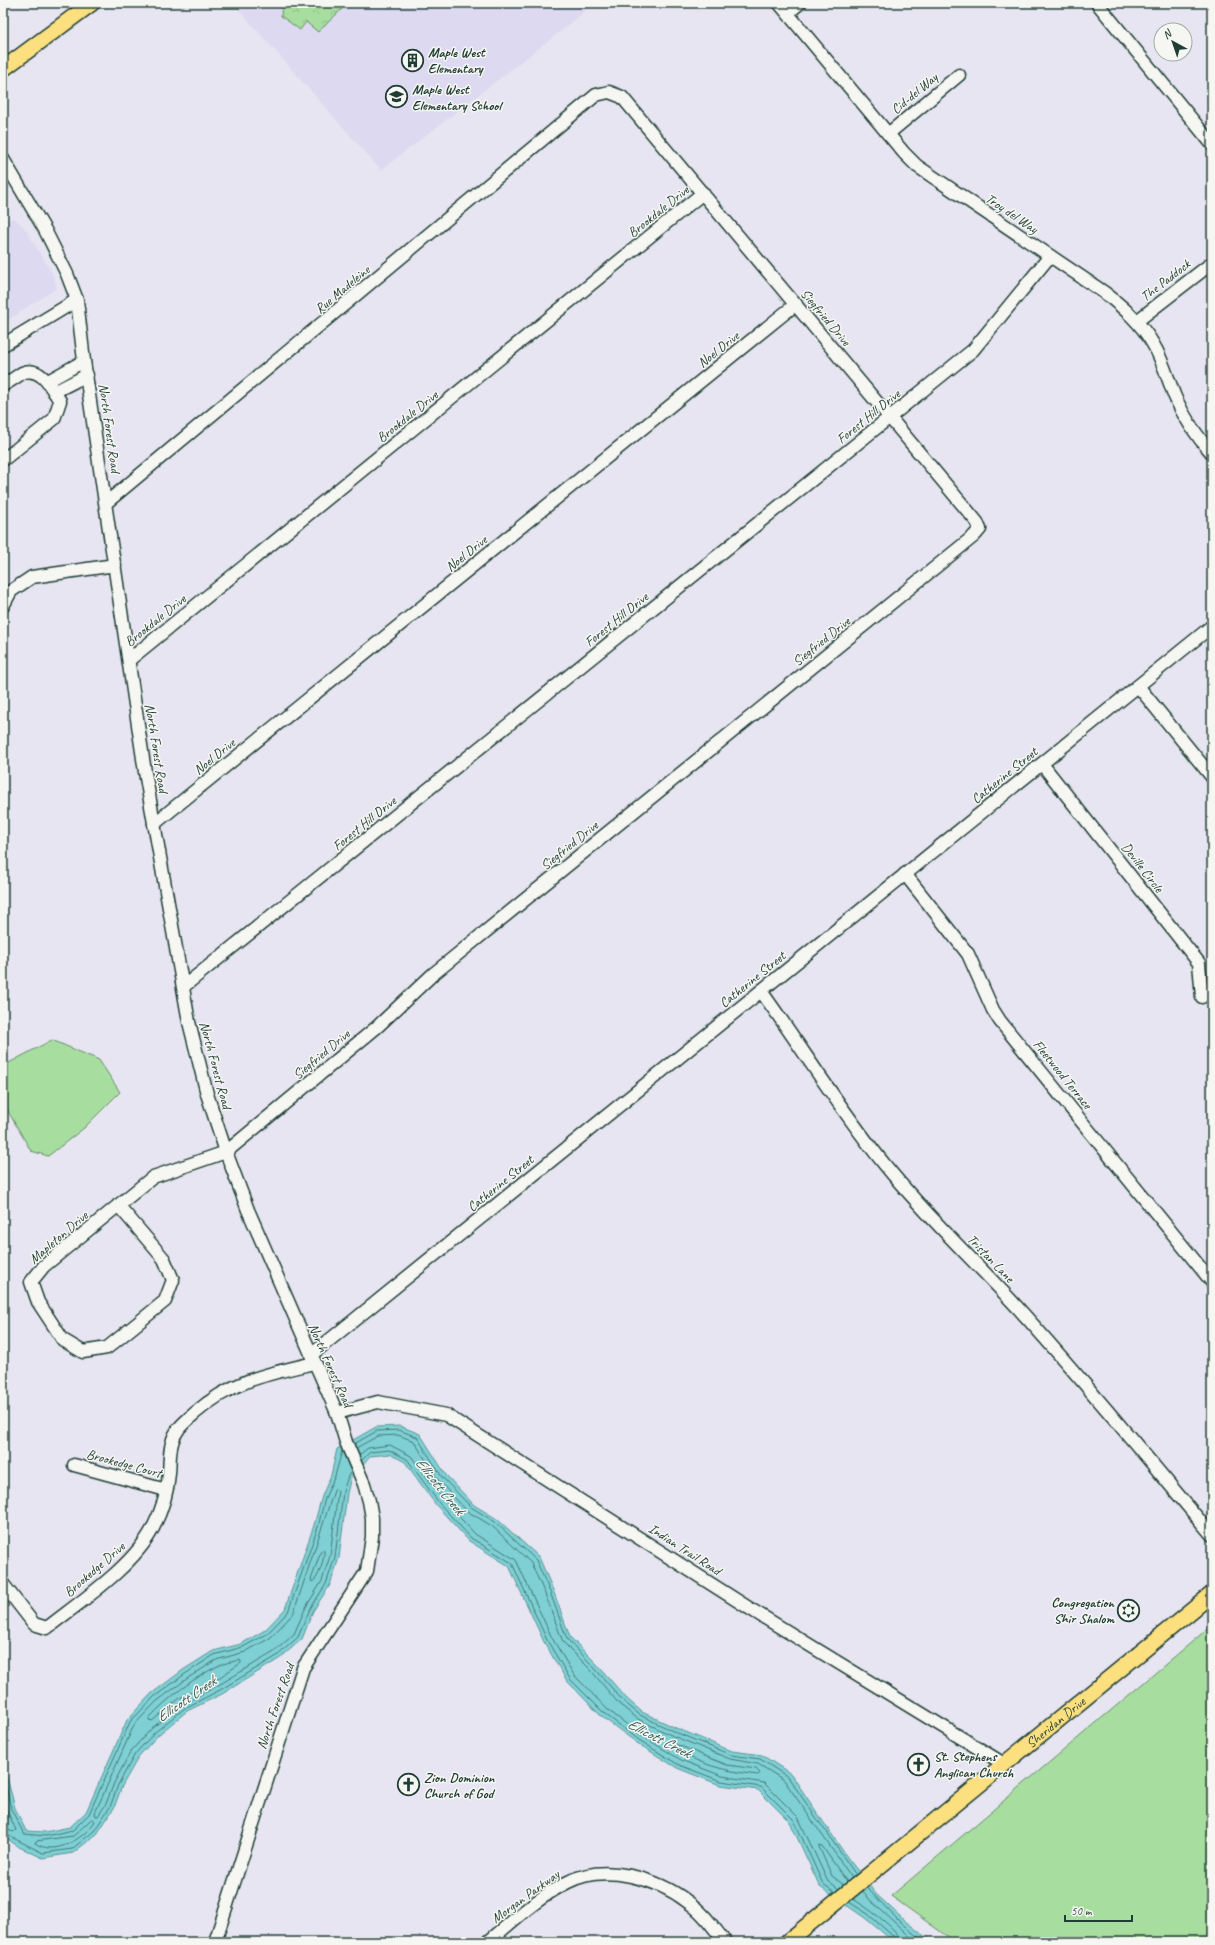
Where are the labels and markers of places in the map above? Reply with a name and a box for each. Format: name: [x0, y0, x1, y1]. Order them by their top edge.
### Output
place label: Maple West Elementary: [428, 44, 486, 77]
building icon: Maple West Elementary: [399, 47, 425, 73]
place label: Maple West Elementary School: [412, 81, 503, 114]
school or university icon: Maple West Elementary School: [383, 84, 409, 110]
place label: Congregation Shir Shalom: [1051, 1594, 1116, 1627]
synagogue icon: Congregation Shir Shalom: [1116, 1597, 1142, 1623]
place label: St. Stephens Anglican Church: [934, 1748, 1014, 1781]
church icon: St. Stephens Anglican Church: [905, 1751, 931, 1777]
place label: Zion Dominion Church of God: [424, 1769, 496, 1802]
church icon: Zion Dominion Church of God: [395, 1772, 421, 1798]

